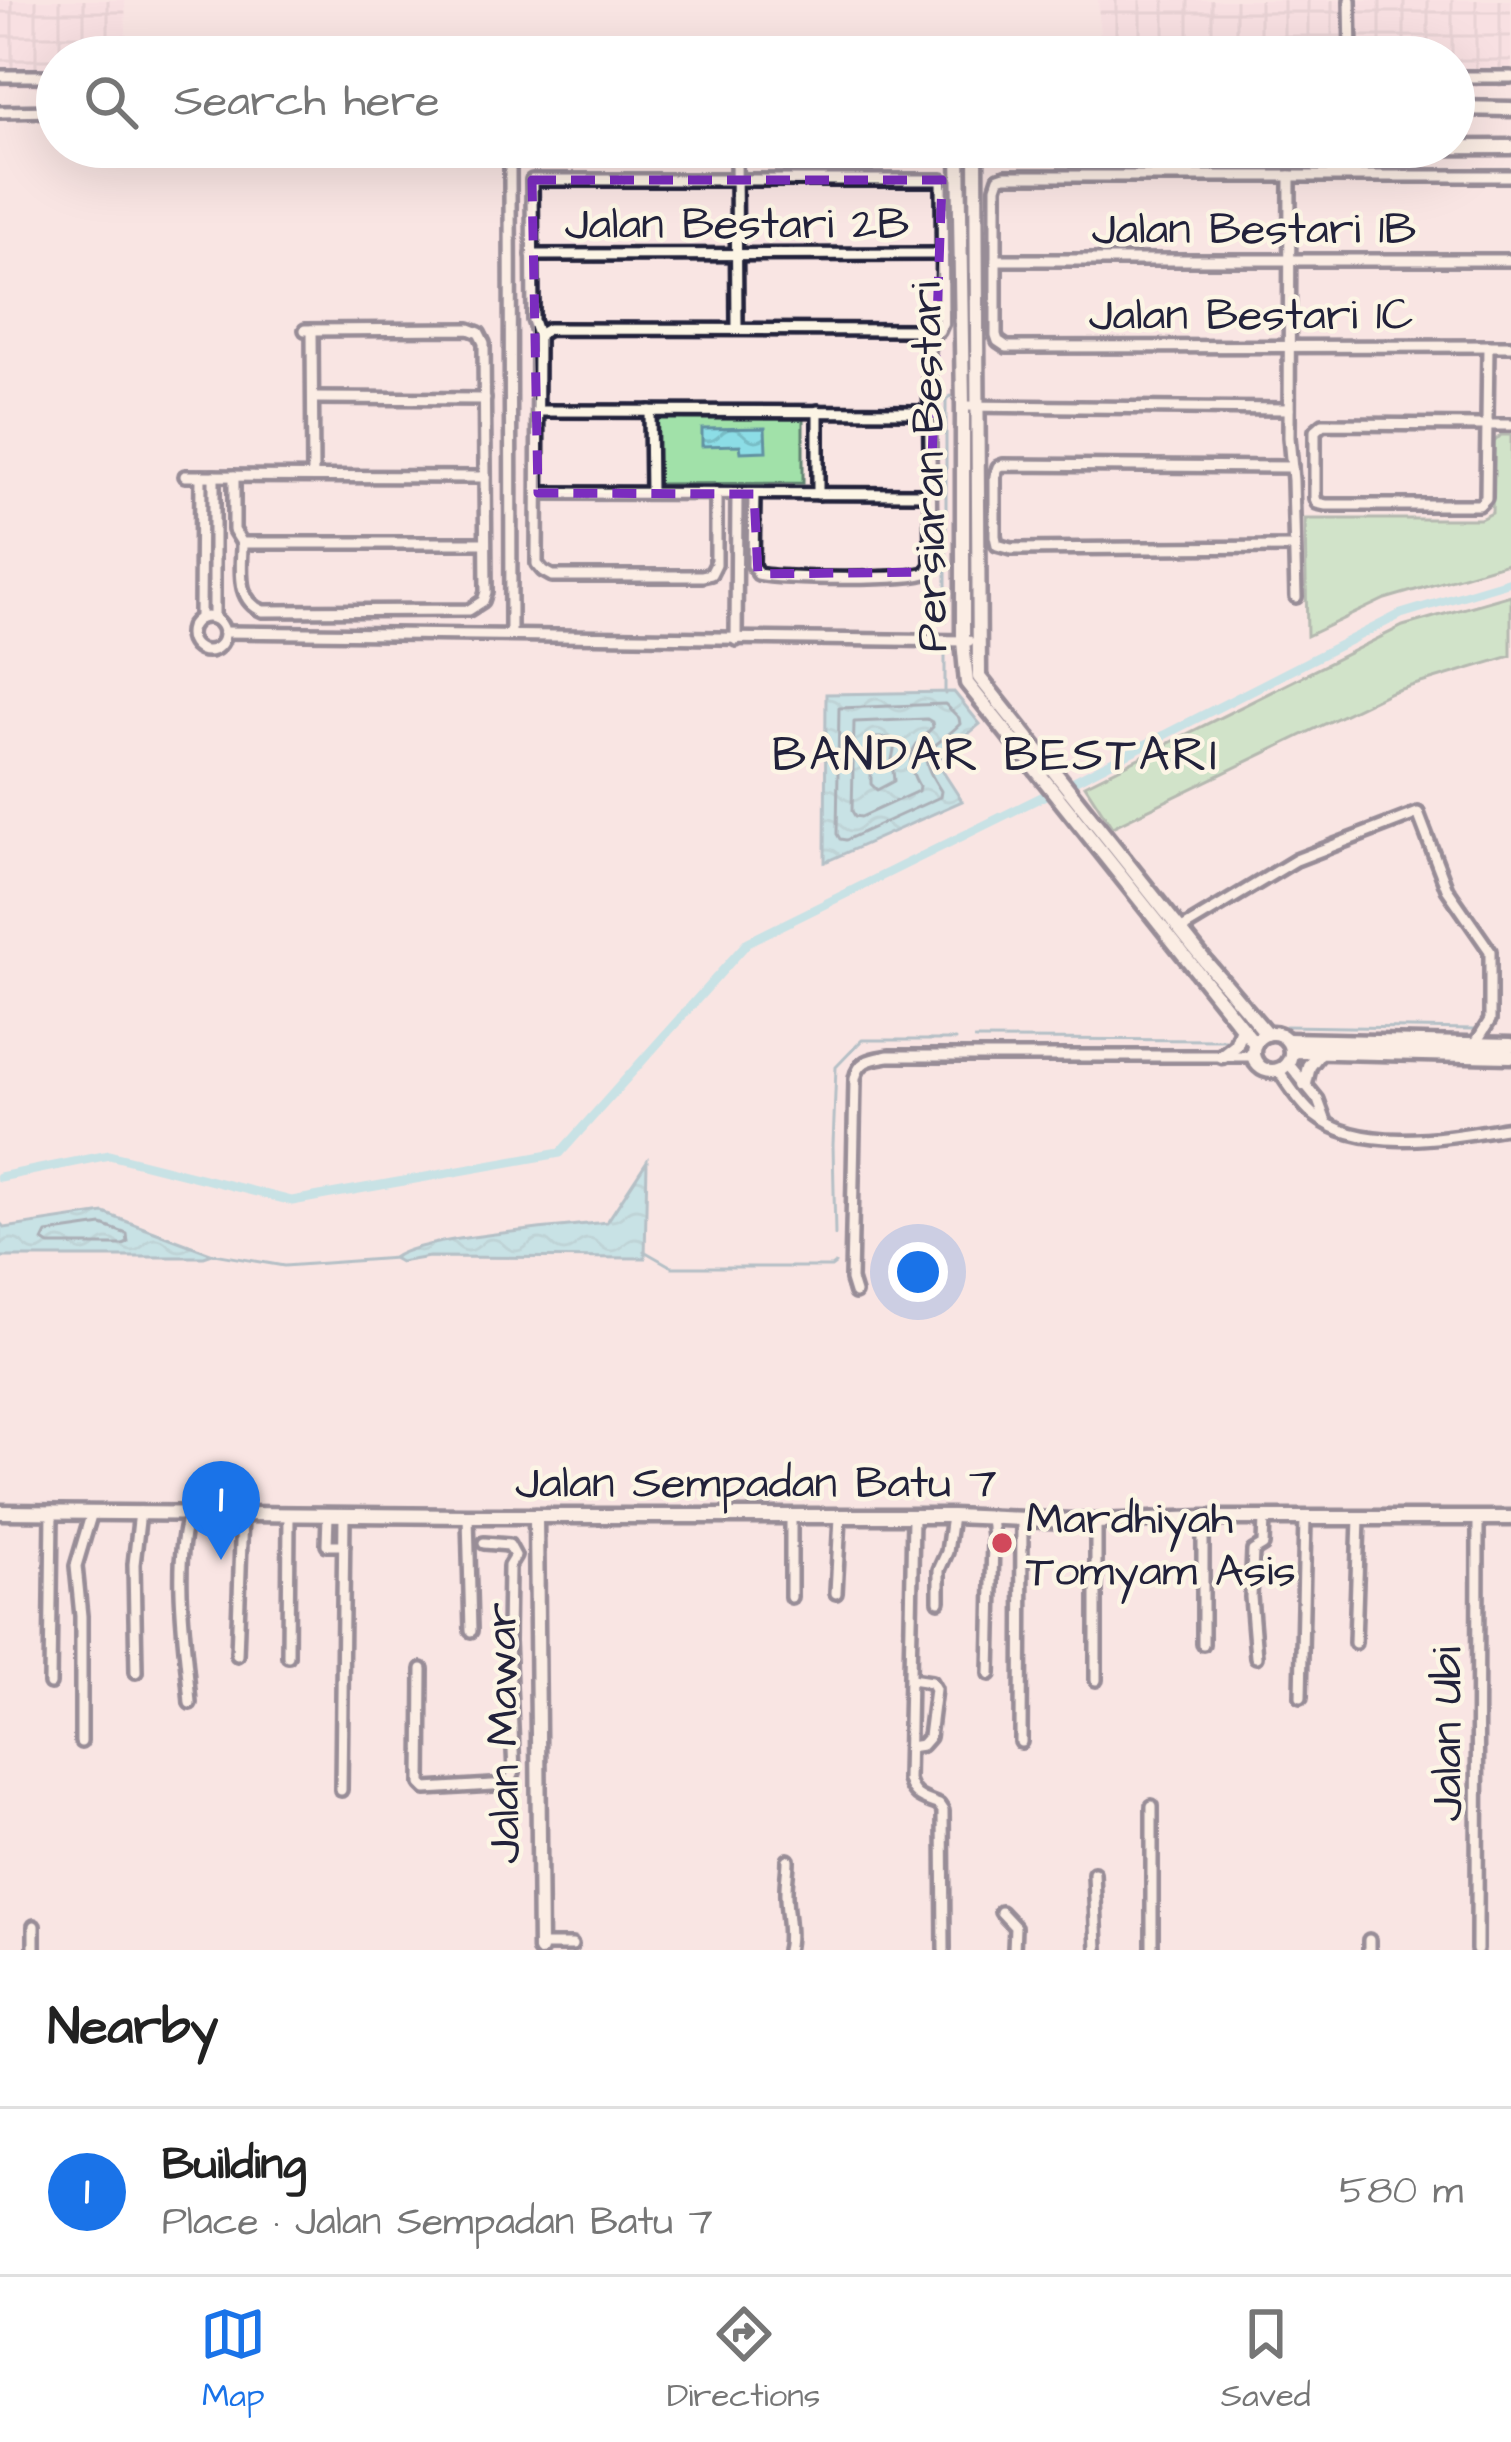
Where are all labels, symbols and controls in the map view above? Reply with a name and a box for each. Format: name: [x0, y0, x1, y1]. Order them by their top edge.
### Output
search box: [36, 36, 1475, 168]
icon: search: [78, 69, 144, 135]
text: Search here: [174, 71, 440, 133]
street label: Jalan Bestari 2B: [565, 194, 909, 256]
street label: Jalan Bestari 1B: [1092, 199, 1416, 261]
street label: Persiaran Bestari: [896, 281, 964, 652]
street label: Jalan Bestari 1C: [1089, 285, 1413, 347]
district label: BANDAR BESTARI: [772, 723, 1220, 789]
your location: [888, 1242, 948, 1302]
street label: Jalan Sempadan Batu 7: [515, 1453, 997, 1515]
pin: 1: [182, 1461, 260, 1560]
place label: Mardhiyah Tomyam Asis: [1026, 1489, 1296, 1604]
marker: Mardhiyah Tomyam Asis: [989, 1530, 1015, 1556]
street label: Jalan Mawar: [471, 1602, 537, 1864]
street label: Jalan Ubi: [1417, 1647, 1479, 1821]
text: Nearby: [48, 1993, 218, 2064]
text: Building: [162, 2134, 306, 2196]
text: 1: [85, 2165, 90, 2219]
text: 580 m: [1340, 2165, 1463, 2219]
text: Place · Jalan Sempadan Batu 7: [162, 2196, 713, 2250]
tab: Map: [200, 2301, 266, 2419]
tab: Directions: [667, 2301, 820, 2419]
tab: Saved: [1221, 2301, 1311, 2419]

